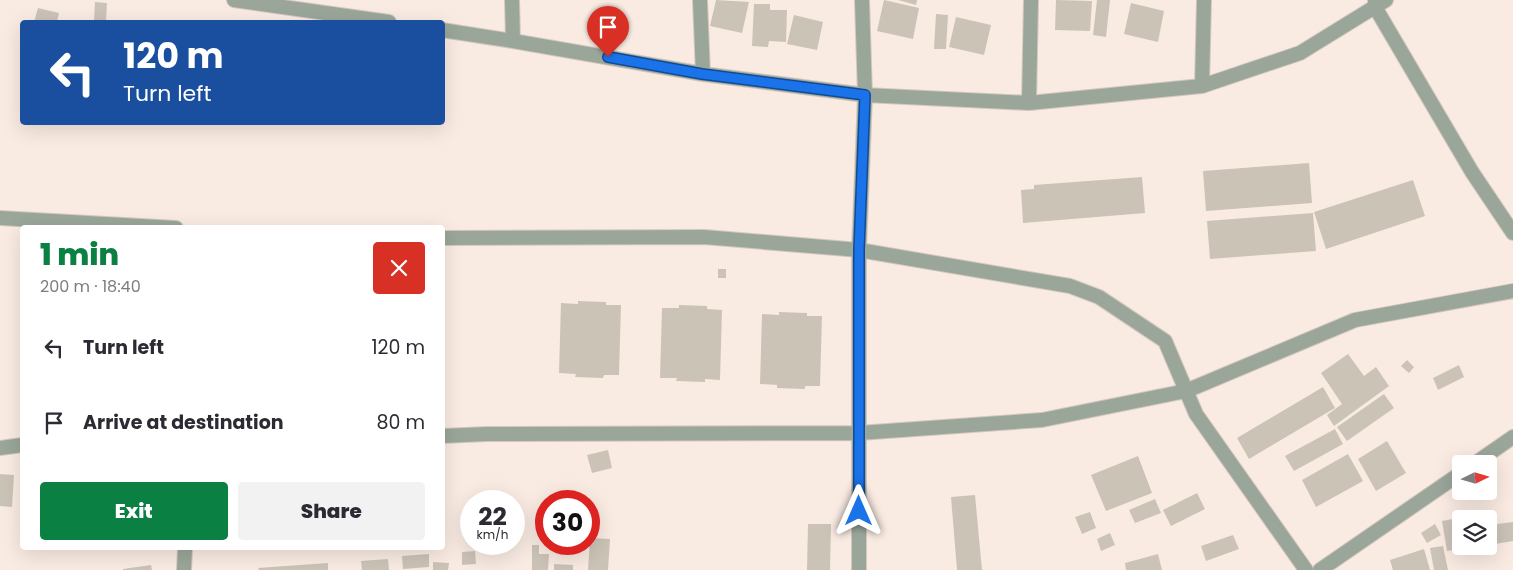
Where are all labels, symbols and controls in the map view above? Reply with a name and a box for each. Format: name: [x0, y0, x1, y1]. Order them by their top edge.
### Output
pin: [587, 6, 629, 57]
icon: arrive: [594, 13, 622, 41]
text: 120 m: [123, 31, 223, 80]
icon: left: [40, 40, 105, 105]
text: Turn left: [123, 78, 211, 109]
text: 1 min: [40, 233, 119, 276]
button: close: [373, 242, 425, 294]
text: 200 m · 18:40: [40, 275, 141, 298]
icon: left: [40, 334, 68, 362]
text: Turn left: [83, 334, 164, 361]
text: 120 m: [371, 334, 425, 361]
icon: arrive: [40, 409, 68, 437]
text: Arrive at destination: [83, 409, 284, 436]
text: 80 m: [376, 409, 425, 436]
north arrow: [1452, 455, 1498, 500]
map controls: [1452, 455, 1497, 555]
button: Exit: [40, 482, 228, 540]
button: Share: [238, 482, 425, 540]
position arrow: [832, 484, 884, 536]
speed limit sign: 30: [535, 490, 600, 555]
text: 22: [478, 499, 507, 534]
button: layers: [1452, 510, 1497, 555]
text: km/h: [477, 526, 508, 543]

